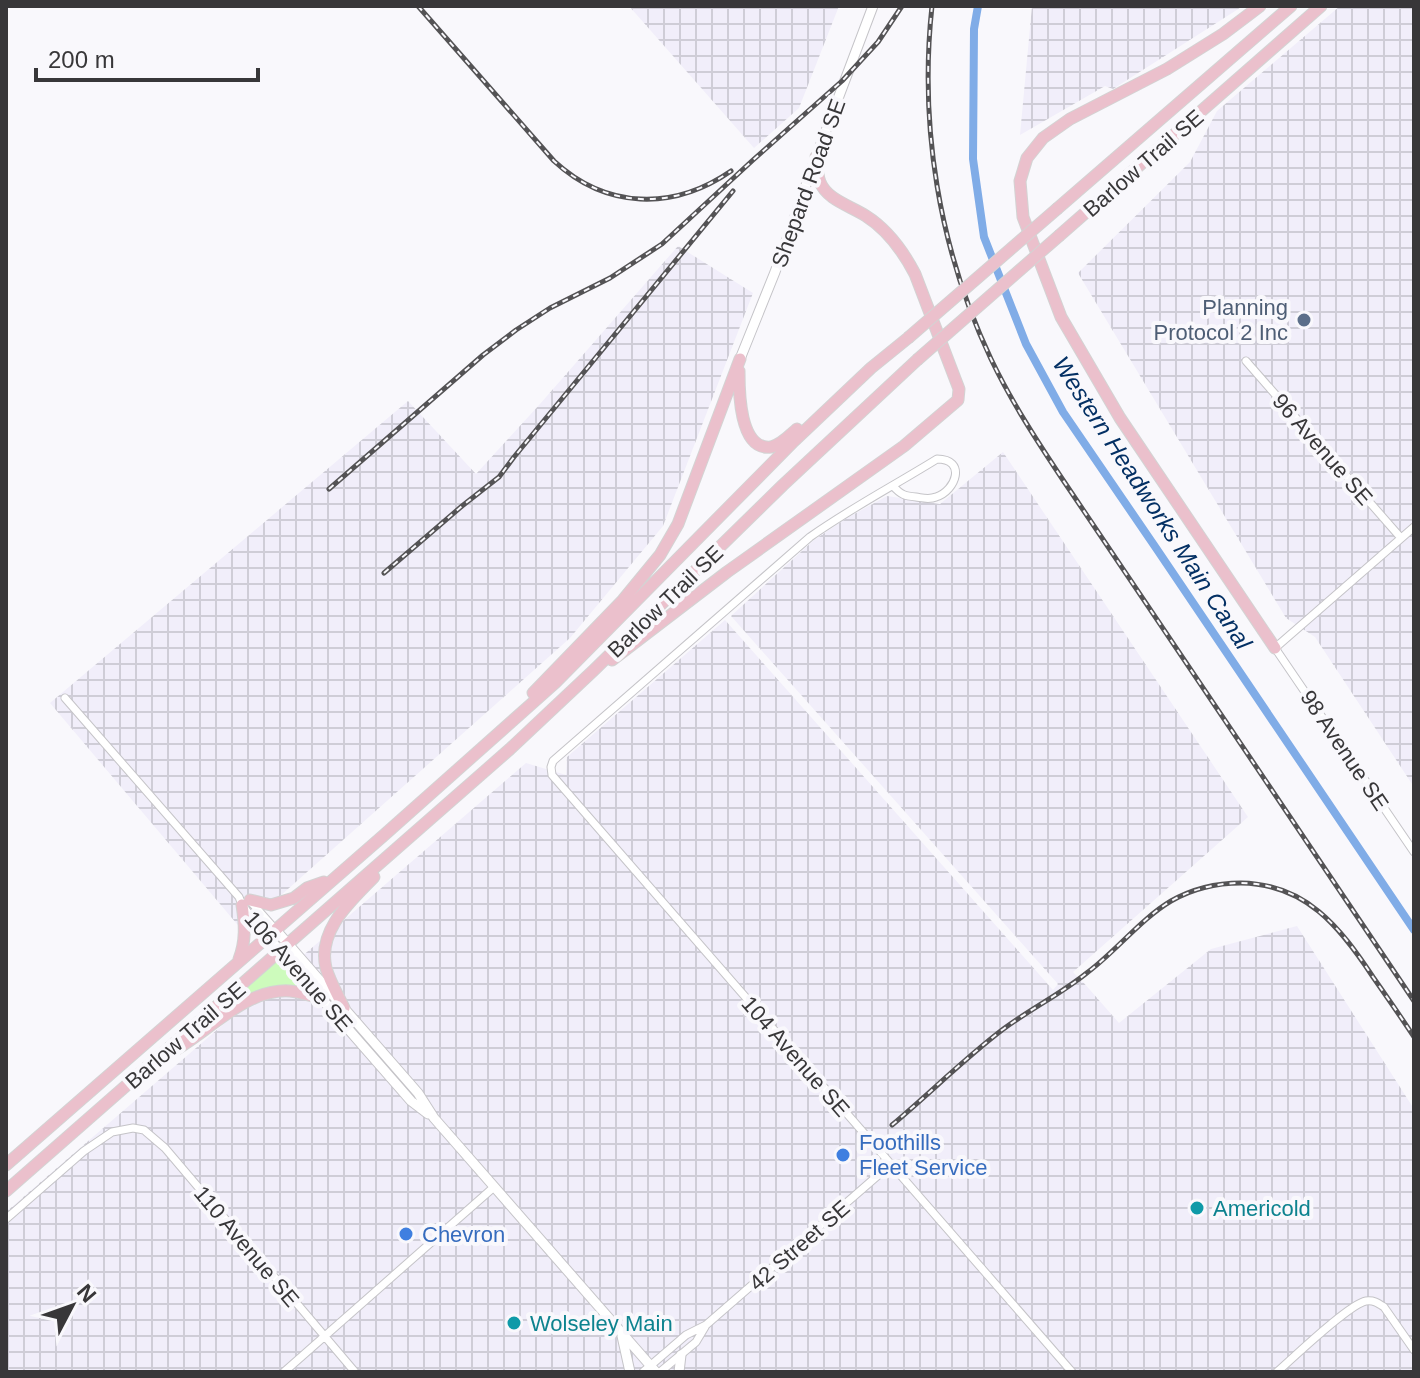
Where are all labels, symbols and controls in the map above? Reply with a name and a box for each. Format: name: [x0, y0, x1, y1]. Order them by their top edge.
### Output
scale bar: [36, 32, 258, 82]
text: 200 m: [48, 46, 115, 73]
street label: Shepard Road SE: [766, 96, 851, 271]
street label: Barlow Trail SE: [1078, 105, 1208, 222]
place label: Planning Protocol 2 Inc: [1153, 295, 1288, 345]
marker: Planning Protocol 2 Inc: [1295, 311, 1313, 329]
water label: Western Headworks Main Canal: [1048, 351, 1258, 655]
street label: 96 Avenue SE: [1268, 389, 1378, 510]
street label: Barlow Trail SE: [603, 540, 728, 663]
street label: 98 Avenue SE: [1295, 686, 1394, 815]
street label: 106 Avenue SE: [240, 906, 358, 1037]
street label: Barlow Trail SE: [120, 977, 250, 1094]
street label: 104 Avenue SE: [737, 991, 855, 1122]
place label: Foothills Fleet Service: [859, 1130, 987, 1180]
marker: Foothills Fleet Service: [834, 1146, 852, 1164]
street label: 110 Avenue SE: [189, 1181, 304, 1312]
street label: 42 Street SE: [744, 1195, 855, 1296]
place label: Americold: [1213, 1196, 1311, 1221]
marker: Americold: [1188, 1199, 1206, 1217]
place label: Chevron: [422, 1222, 505, 1247]
marker: Chevron: [397, 1225, 415, 1243]
north arrow: [32, 1266, 112, 1346]
text: N: [72, 1279, 101, 1307]
place label: Wolseley Main: [530, 1311, 673, 1336]
marker: Wolseley Main: [505, 1314, 523, 1332]

